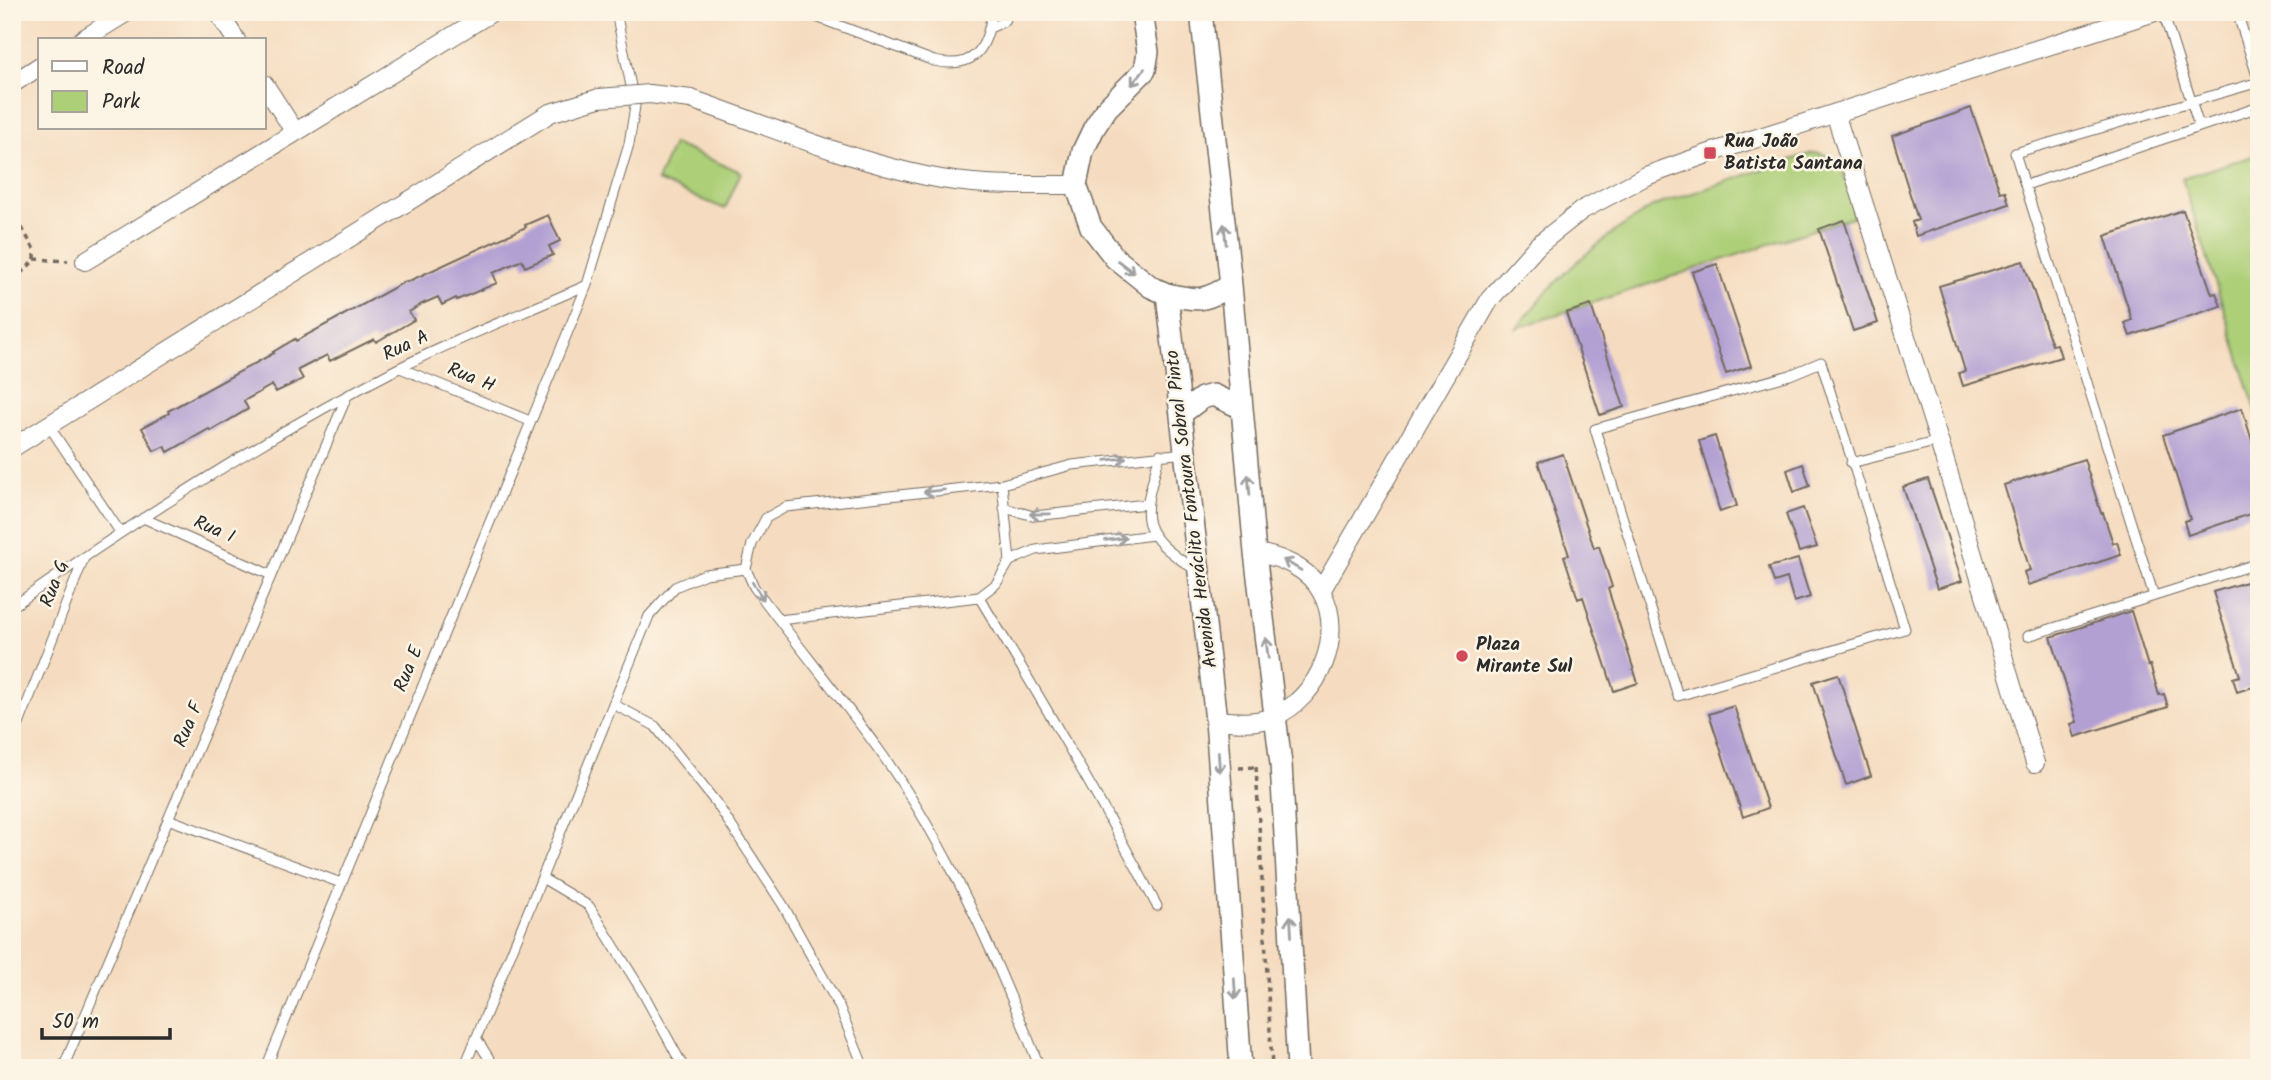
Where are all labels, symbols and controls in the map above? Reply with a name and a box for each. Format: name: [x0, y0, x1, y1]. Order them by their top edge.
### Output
legend: [38, 38, 266, 130]
text: Road: [102, 52, 145, 85]
one-way arrow: [1131, 67, 1146, 85]
text: Park: [102, 86, 140, 119]
place label: Rua João Batista Santana: [1724, 127, 1863, 179]
marker: Rua João Batista Santana: [1702, 145, 1718, 161]
one-way arrow: [1219, 223, 1232, 246]
one-way arrow: [1117, 260, 1135, 275]
street label: Rua A: [378, 322, 434, 370]
street label: Avenida Heráclito Fontoura Sobral Pinto: [1158, 348, 1226, 670]
street label: Rua H: [442, 355, 500, 401]
one-way arrow: [1105, 453, 1127, 466]
one-way arrow: [1242, 474, 1255, 497]
one-way arrow: [923, 485, 946, 498]
street label: Rua I: [188, 508, 240, 552]
one-way arrow: [1029, 508, 1052, 521]
one-way arrow: [1104, 533, 1127, 546]
street label: Rua G: [32, 556, 78, 612]
one-way arrow: [1282, 558, 1302, 572]
one-way arrow: [751, 581, 765, 600]
place label: Plaza Mirante Sul: [1476, 630, 1573, 682]
one-way arrow: [1260, 637, 1273, 660]
street label: Rua E: [386, 640, 432, 697]
marker: Plaza Mirante Sul: [1454, 648, 1470, 664]
street label: Rua F: [166, 696, 213, 752]
one-way arrow: [1212, 750, 1225, 773]
one-way arrow: [1284, 915, 1297, 938]
one-way arrow: [1229, 977, 1242, 1000]
scale bar: [42, 996, 170, 1040]
text: 50 m: [52, 1006, 99, 1039]

